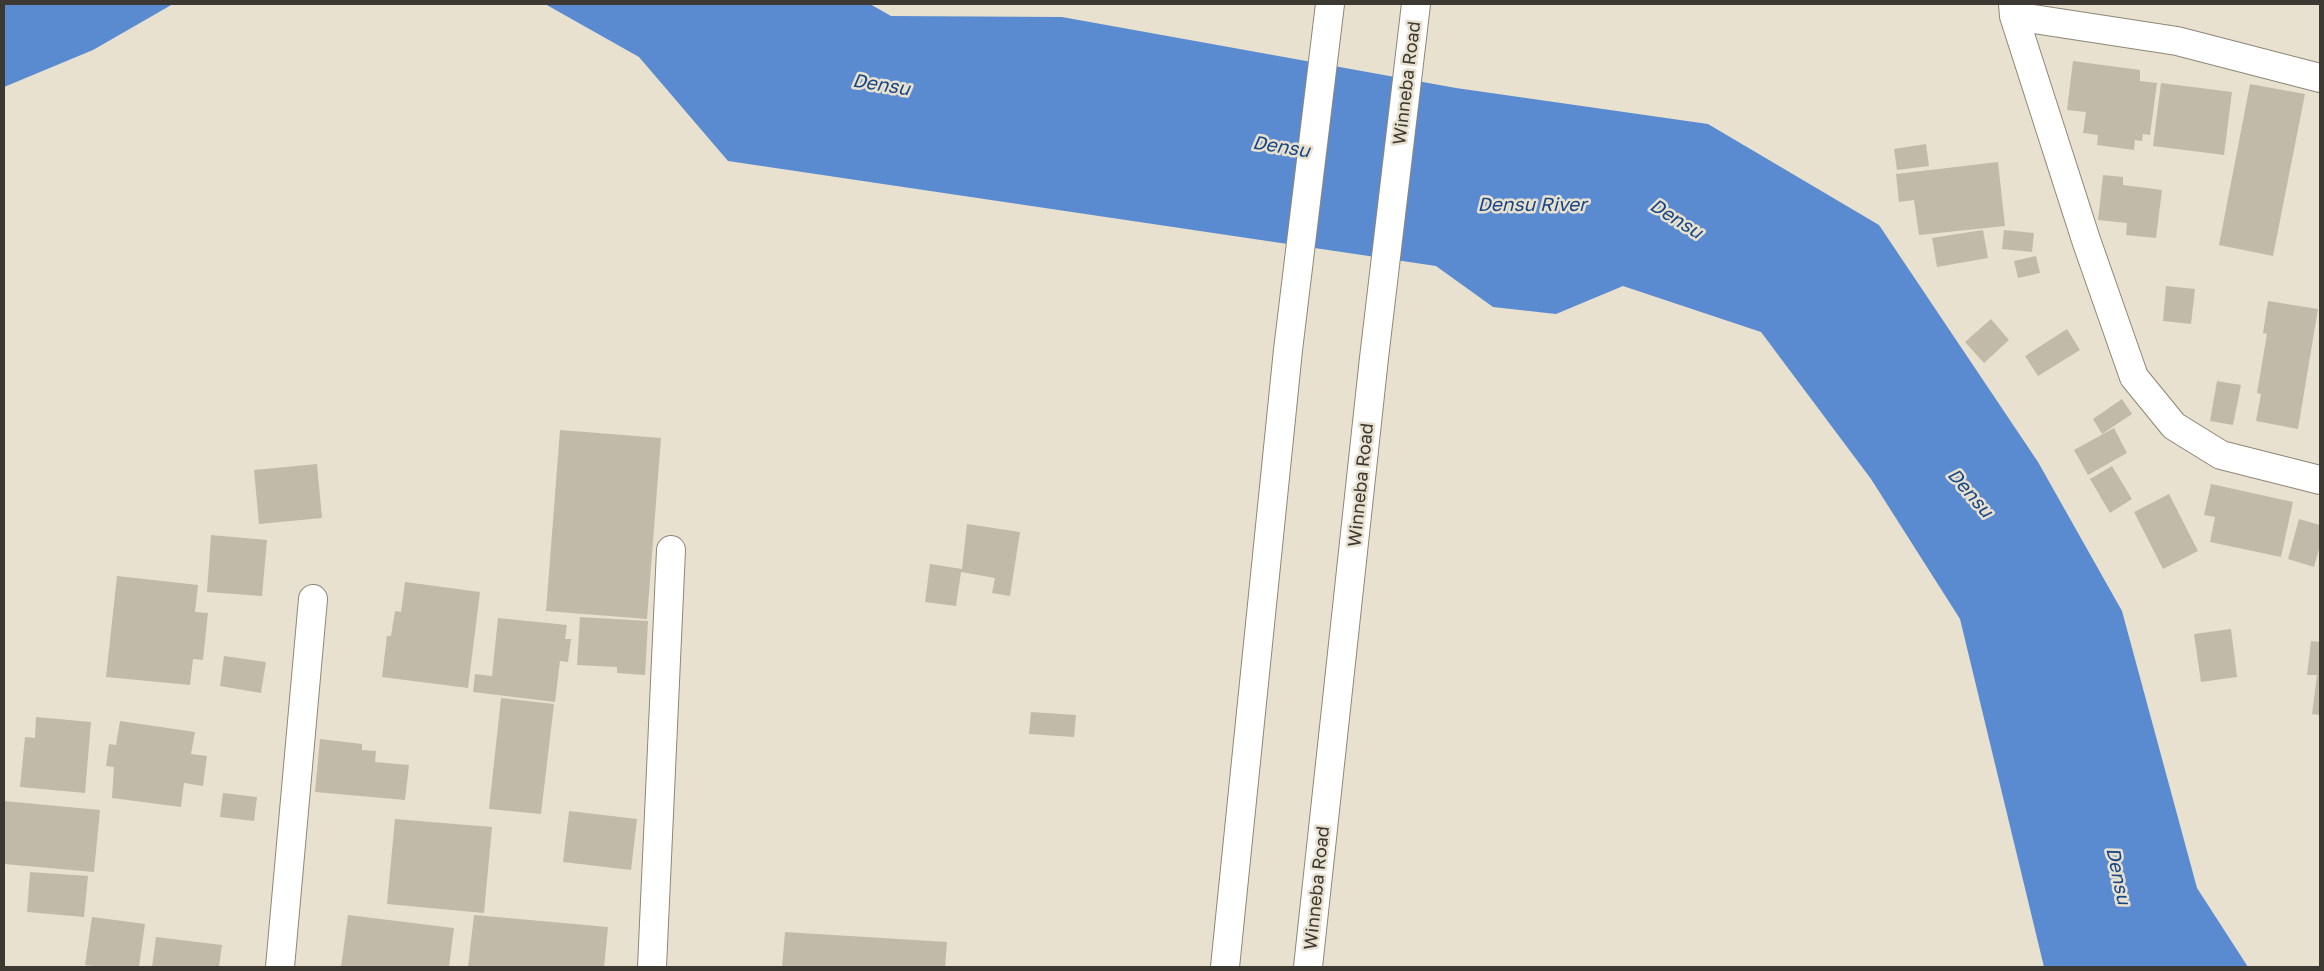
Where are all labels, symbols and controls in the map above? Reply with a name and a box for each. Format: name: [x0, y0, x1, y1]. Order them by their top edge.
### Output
street label: Winneba Road: [1389, 20, 1425, 146]
water label: Densu: [851, 69, 911, 101]
water label: Densu: [1251, 131, 1311, 163]
water label: Densu River: [1477, 194, 1587, 216]
water label: Densu: [1646, 194, 1706, 244]
street label: Winneba Road: [1344, 422, 1378, 548]
water label: Densu: [1943, 464, 1997, 522]
street label: Winneba Road: [1300, 825, 1334, 951]
water label: Densu: [2101, 845, 2135, 907]

